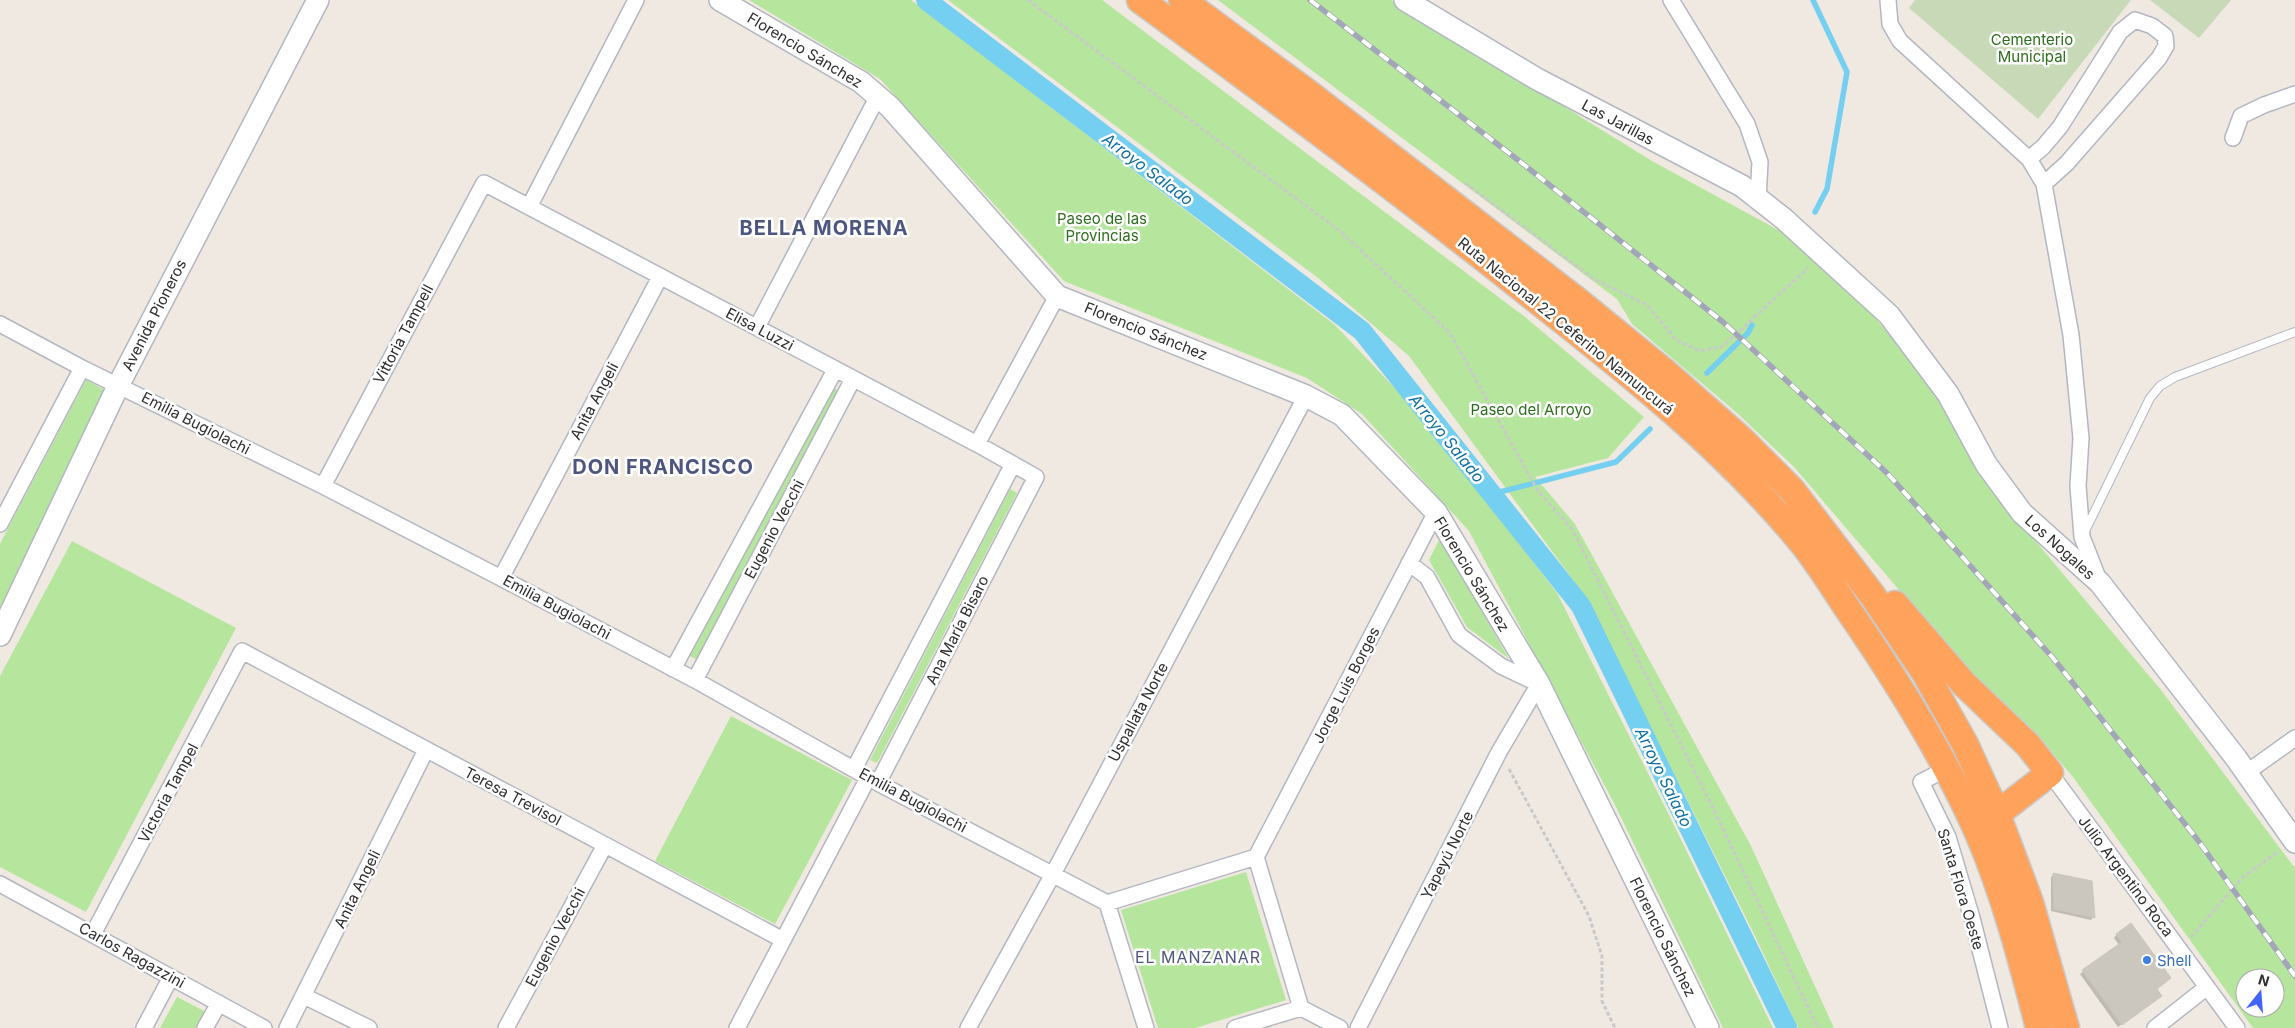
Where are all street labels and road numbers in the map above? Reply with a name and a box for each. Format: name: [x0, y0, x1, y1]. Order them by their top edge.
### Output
street label: Florencio Sánchez: [744, 8, 866, 92]
street label: Las Jarillas: [1579, 95, 1657, 149]
street label: Ruta Nacional 22 Ceferino Namuncurá: [1454, 233, 1678, 419]
street label: Avenida Pioneros: [118, 256, 190, 374]
street label: Vittoria Tampell: [369, 281, 437, 387]
street label: Florencio Sánchez: [1082, 298, 1210, 364]
street label: Elisa Luzzi: [723, 303, 797, 355]
street label: Anita Angeli: [566, 359, 622, 443]
street label: Emilia Bugiolachi: [139, 387, 253, 459]
street label: Eugenio Vecchi: [740, 476, 808, 582]
street label: Los Nogales: [2021, 511, 2099, 583]
street label: Florencio Sánchez: [1430, 513, 1514, 635]
street label: Emilia Bugiolachi: [500, 571, 614, 643]
street label: Ana María Bisaro: [921, 572, 993, 688]
street label: Jorge Luis Borges: [1308, 623, 1384, 746]
street label: Uspallata Norte: [1104, 659, 1172, 765]
street label: Victoria Tampel: [134, 740, 202, 846]
street label: Teresa Trevisol: [461, 762, 565, 830]
street label: Emilia Bugiolachi: [856, 764, 970, 836]
street label: Yapeyú Norte: [1417, 808, 1477, 902]
street label: Julio Argentino Roca: [2074, 812, 2178, 940]
street label: Santa Flora Oeste: [1934, 826, 1988, 952]
street label: Anita Angeli: [330, 847, 384, 931]
street label: Florencio Sánchez: [1626, 874, 1700, 1000]
street label: Eugenio Vecchi: [521, 884, 589, 990]
street label: Carlos Ragazzini: [76, 918, 188, 992]

